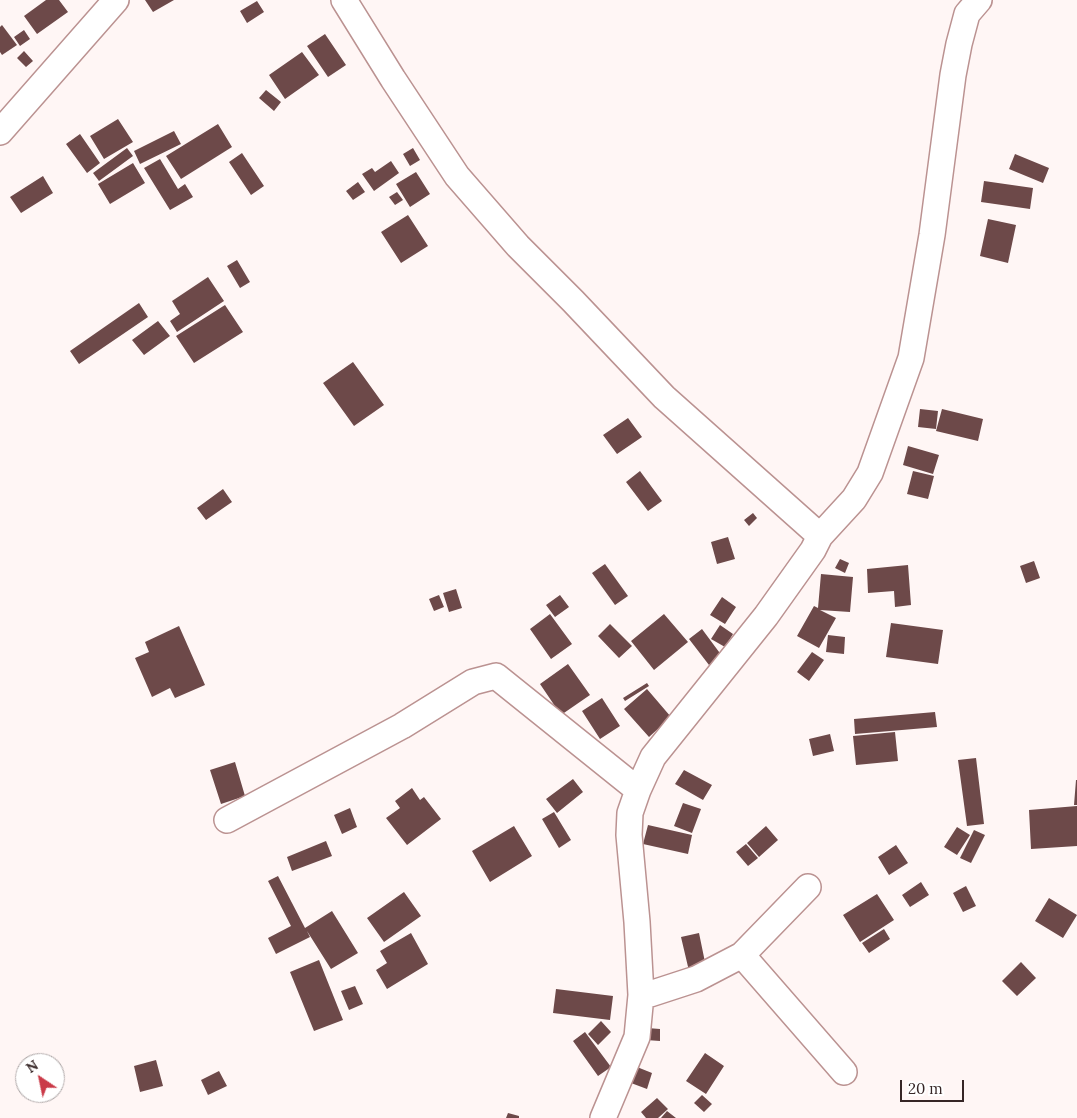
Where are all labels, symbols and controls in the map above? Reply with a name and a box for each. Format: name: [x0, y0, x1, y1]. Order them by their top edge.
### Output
north arrow: [15, 1053, 65, 1103]
text: N: [23, 1056, 42, 1077]
scale bar: [902, 1070, 966, 1102]
text: 20 m: [908, 1079, 943, 1098]

